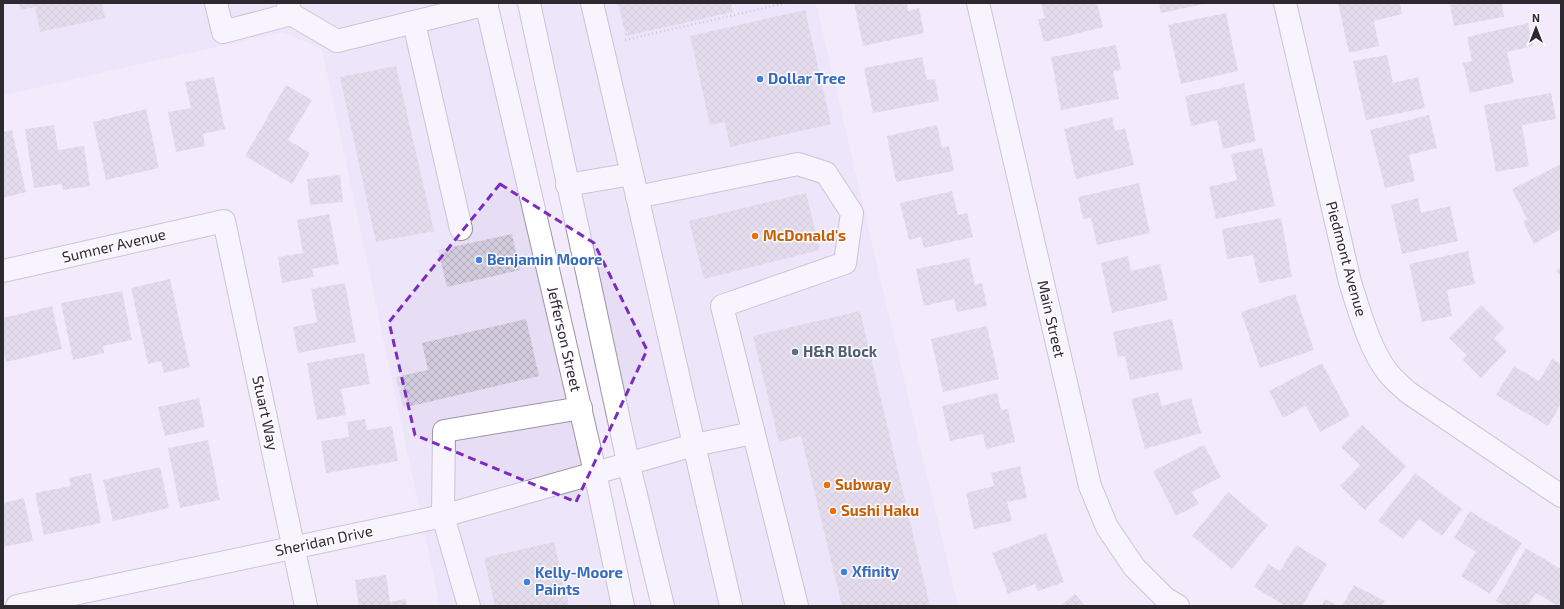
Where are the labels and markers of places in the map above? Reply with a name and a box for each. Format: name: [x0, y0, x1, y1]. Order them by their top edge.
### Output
place label: Dollar Tree: [768, 69, 846, 87]
marker: Dollar Tree: [755, 74, 765, 84]
place label: McDonald's: [763, 226, 846, 244]
marker: McDonald's: [750, 231, 760, 241]
place label: Benjamin Moore: [487, 250, 603, 268]
marker: Benjamin Moore: [474, 255, 484, 265]
place label: H&R Block: [803, 342, 878, 360]
marker: H&R Block: [790, 347, 800, 357]
place label: Subway: [835, 475, 892, 494]
marker: Subway: [822, 480, 832, 490]
place label: Sushi Haku: [841, 501, 919, 519]
marker: Sushi Haku: [828, 506, 838, 516]
place label: Xfinity: [852, 562, 900, 581]
place label: Kelly-Moore Paints: [535, 563, 623, 598]
marker: Xfinity: [839, 567, 849, 577]
marker: Kelly-Moore Paints: [522, 577, 532, 587]

